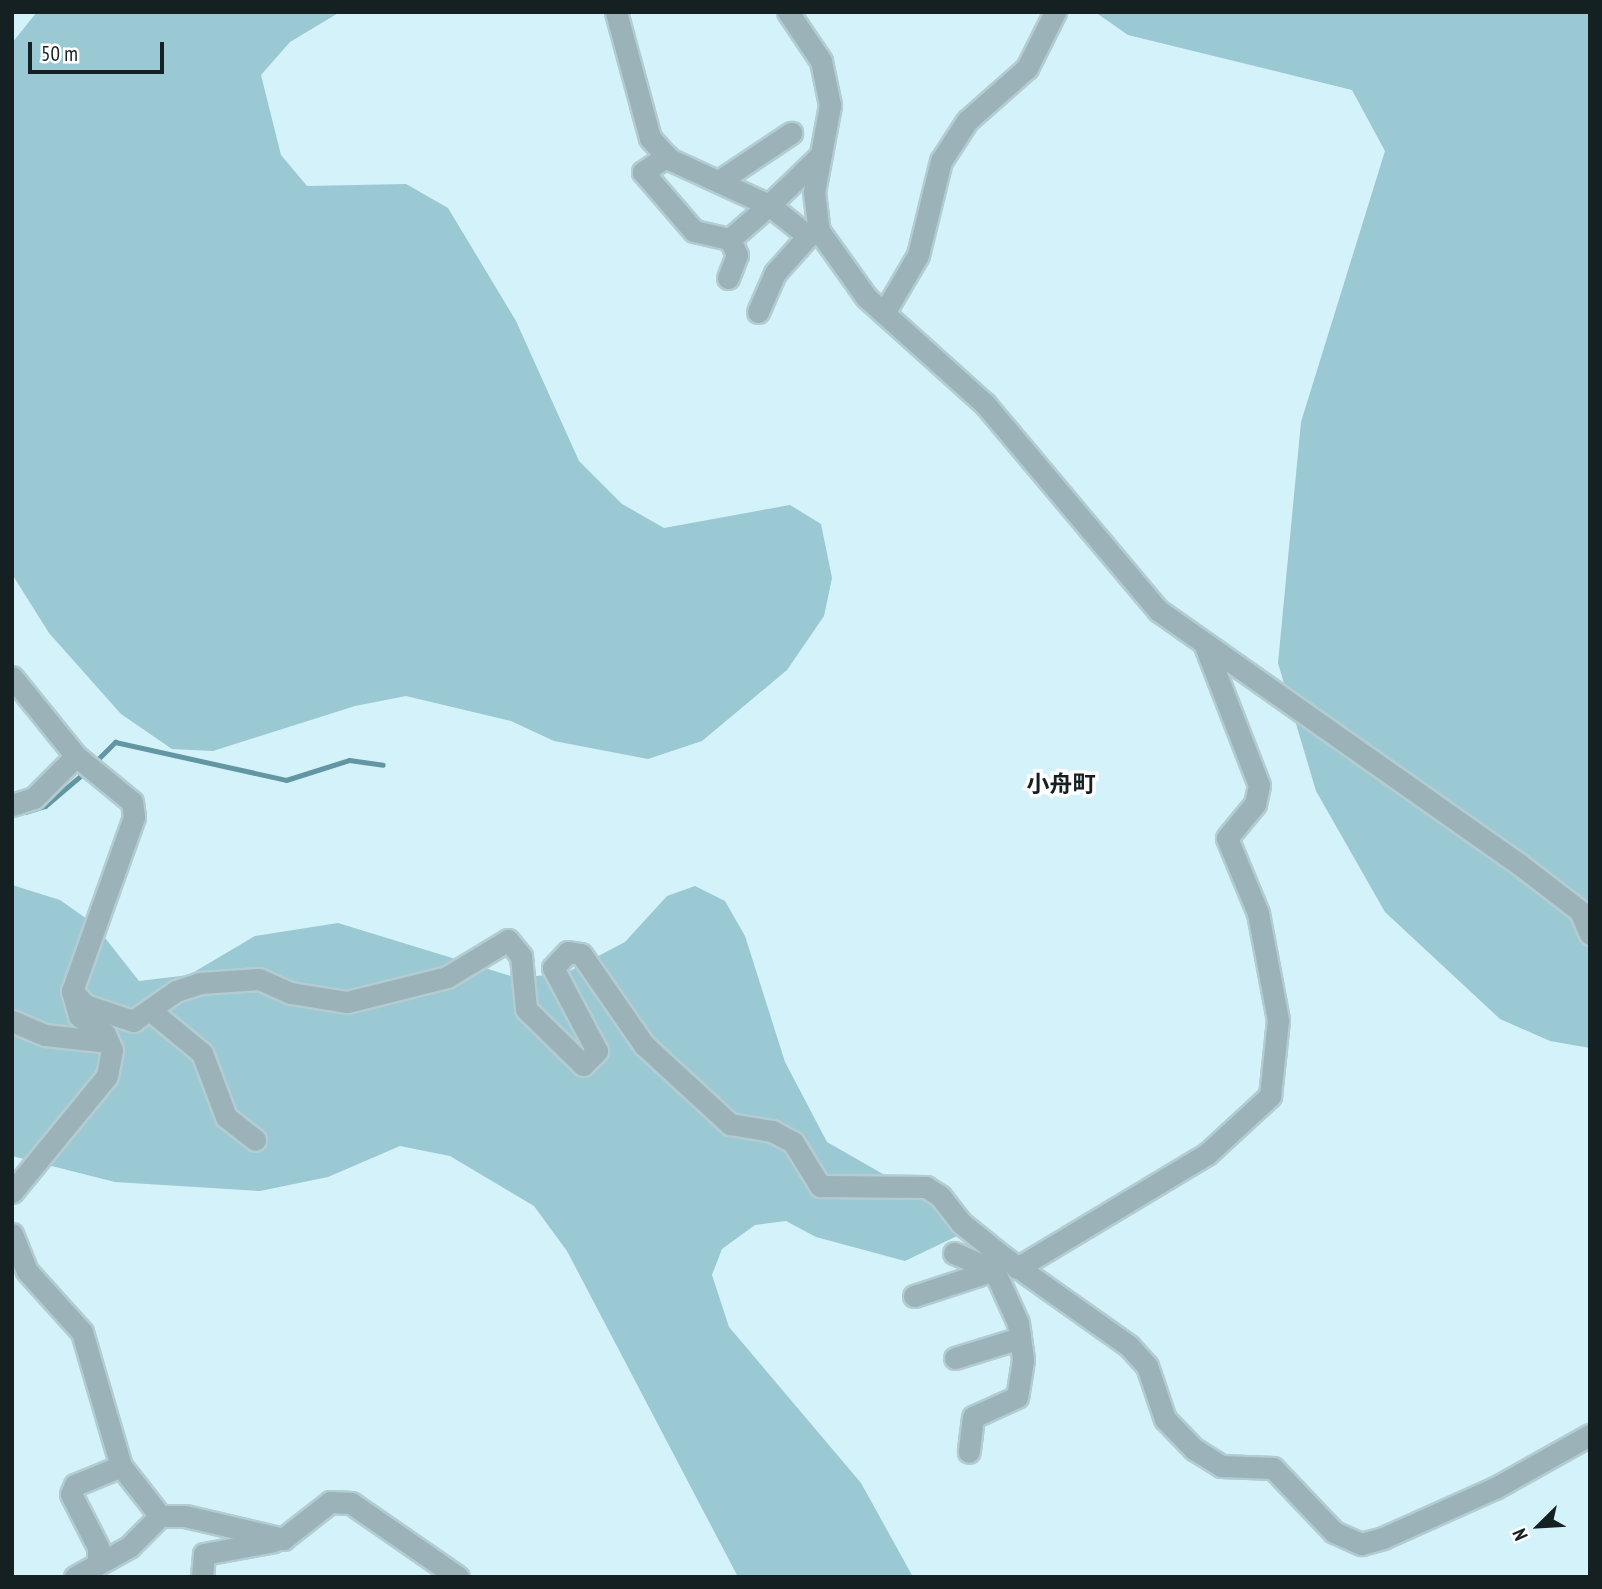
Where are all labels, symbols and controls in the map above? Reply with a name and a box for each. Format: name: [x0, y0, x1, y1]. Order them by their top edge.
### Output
scale bar: [32, 28, 168, 72]
text: 50 m: [41, 40, 78, 67]
district label: 小舟町: [1027, 770, 1095, 798]
north arrow: [1504, 1491, 1574, 1561]
text: N: [1507, 1525, 1533, 1544]

